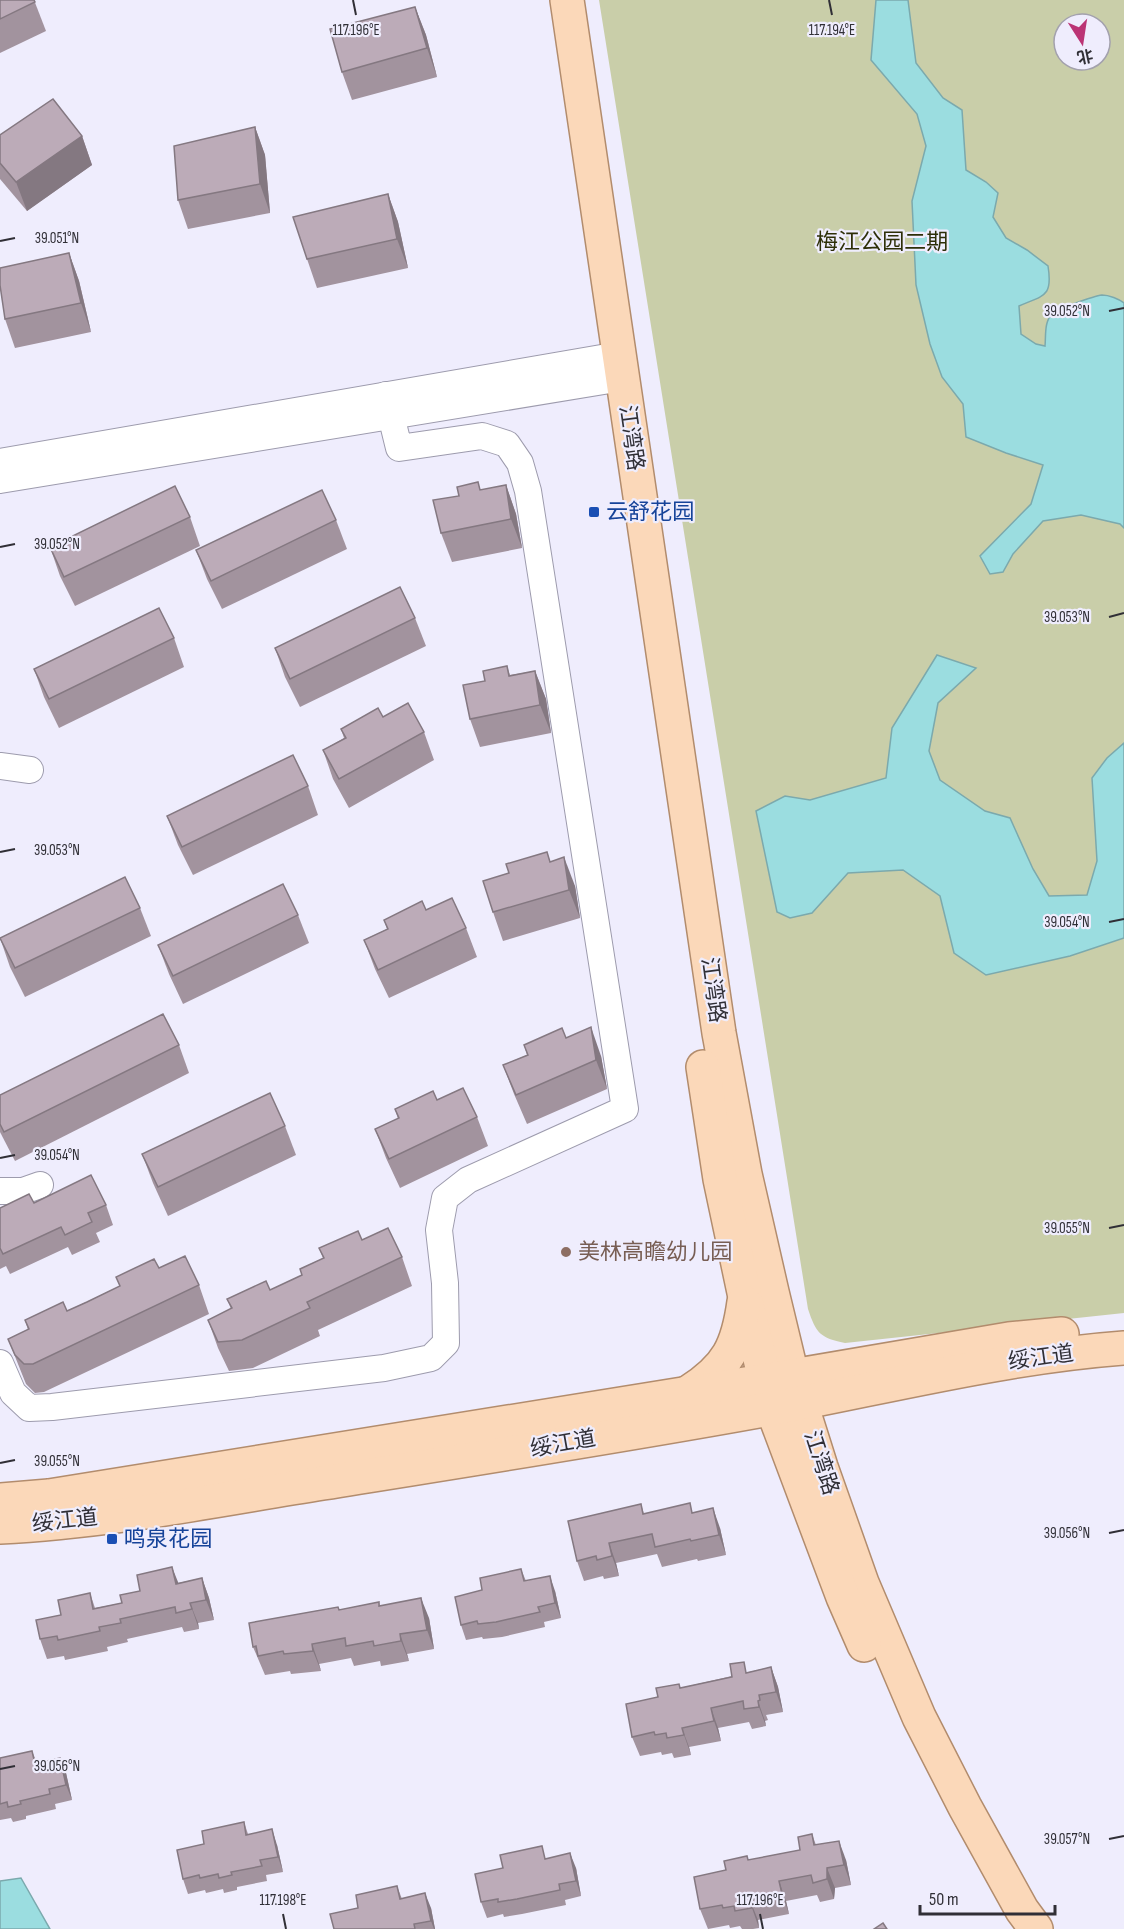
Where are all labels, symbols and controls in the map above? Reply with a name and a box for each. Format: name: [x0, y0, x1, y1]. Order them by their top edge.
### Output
north arrow: [1052, 12, 1112, 72]
text: 117.196°E: [332, 21, 380, 40]
text: 117.194°E: [809, 21, 855, 40]
text: 北: [1075, 44, 1095, 66]
text: 39.051°N: [35, 229, 79, 248]
park label: 梅江公园二期: [816, 229, 948, 256]
text: 39.052°N: [1044, 302, 1090, 321]
street label: 江湾路: [613, 403, 649, 473]
place label: 云舒花园: [606, 499, 694, 526]
marker: 云舒花园: [587, 505, 601, 519]
text: 39.052°N: [34, 535, 80, 554]
text: 39.053°N: [1044, 608, 1090, 627]
text: 39.053°N: [34, 841, 80, 860]
text: 39.054°N: [1044, 913, 1090, 932]
street label: 江湾路: [695, 955, 731, 1025]
text: 39.054°N: [34, 1146, 80, 1165]
text: 39.055°N: [1044, 1219, 1090, 1238]
place label: 美林高瞻幼儿园: [578, 1239, 732, 1266]
marker: 美林高瞻幼儿园: [559, 1245, 573, 1259]
street label: 绥江道: [1006, 1340, 1076, 1376]
street label: 绥江道: [528, 1425, 598, 1463]
street label: 江湾路: [798, 1427, 844, 1499]
text: 39.055°N: [34, 1452, 80, 1471]
street label: 绥江道: [31, 1504, 99, 1538]
text: 39.056°N: [1044, 1524, 1090, 1543]
place label: 鸣泉花园: [124, 1526, 212, 1553]
marker: 鸣泉花园: [105, 1532, 119, 1546]
text: 39.056°N: [34, 1757, 80, 1776]
text: 39.057°N: [1044, 1830, 1090, 1849]
scale bar: [920, 1878, 1055, 1916]
text: 50 m: [929, 1889, 959, 1910]
text: 117.198°E: [260, 1891, 306, 1910]
text: 117.196°E: [736, 1891, 784, 1910]

